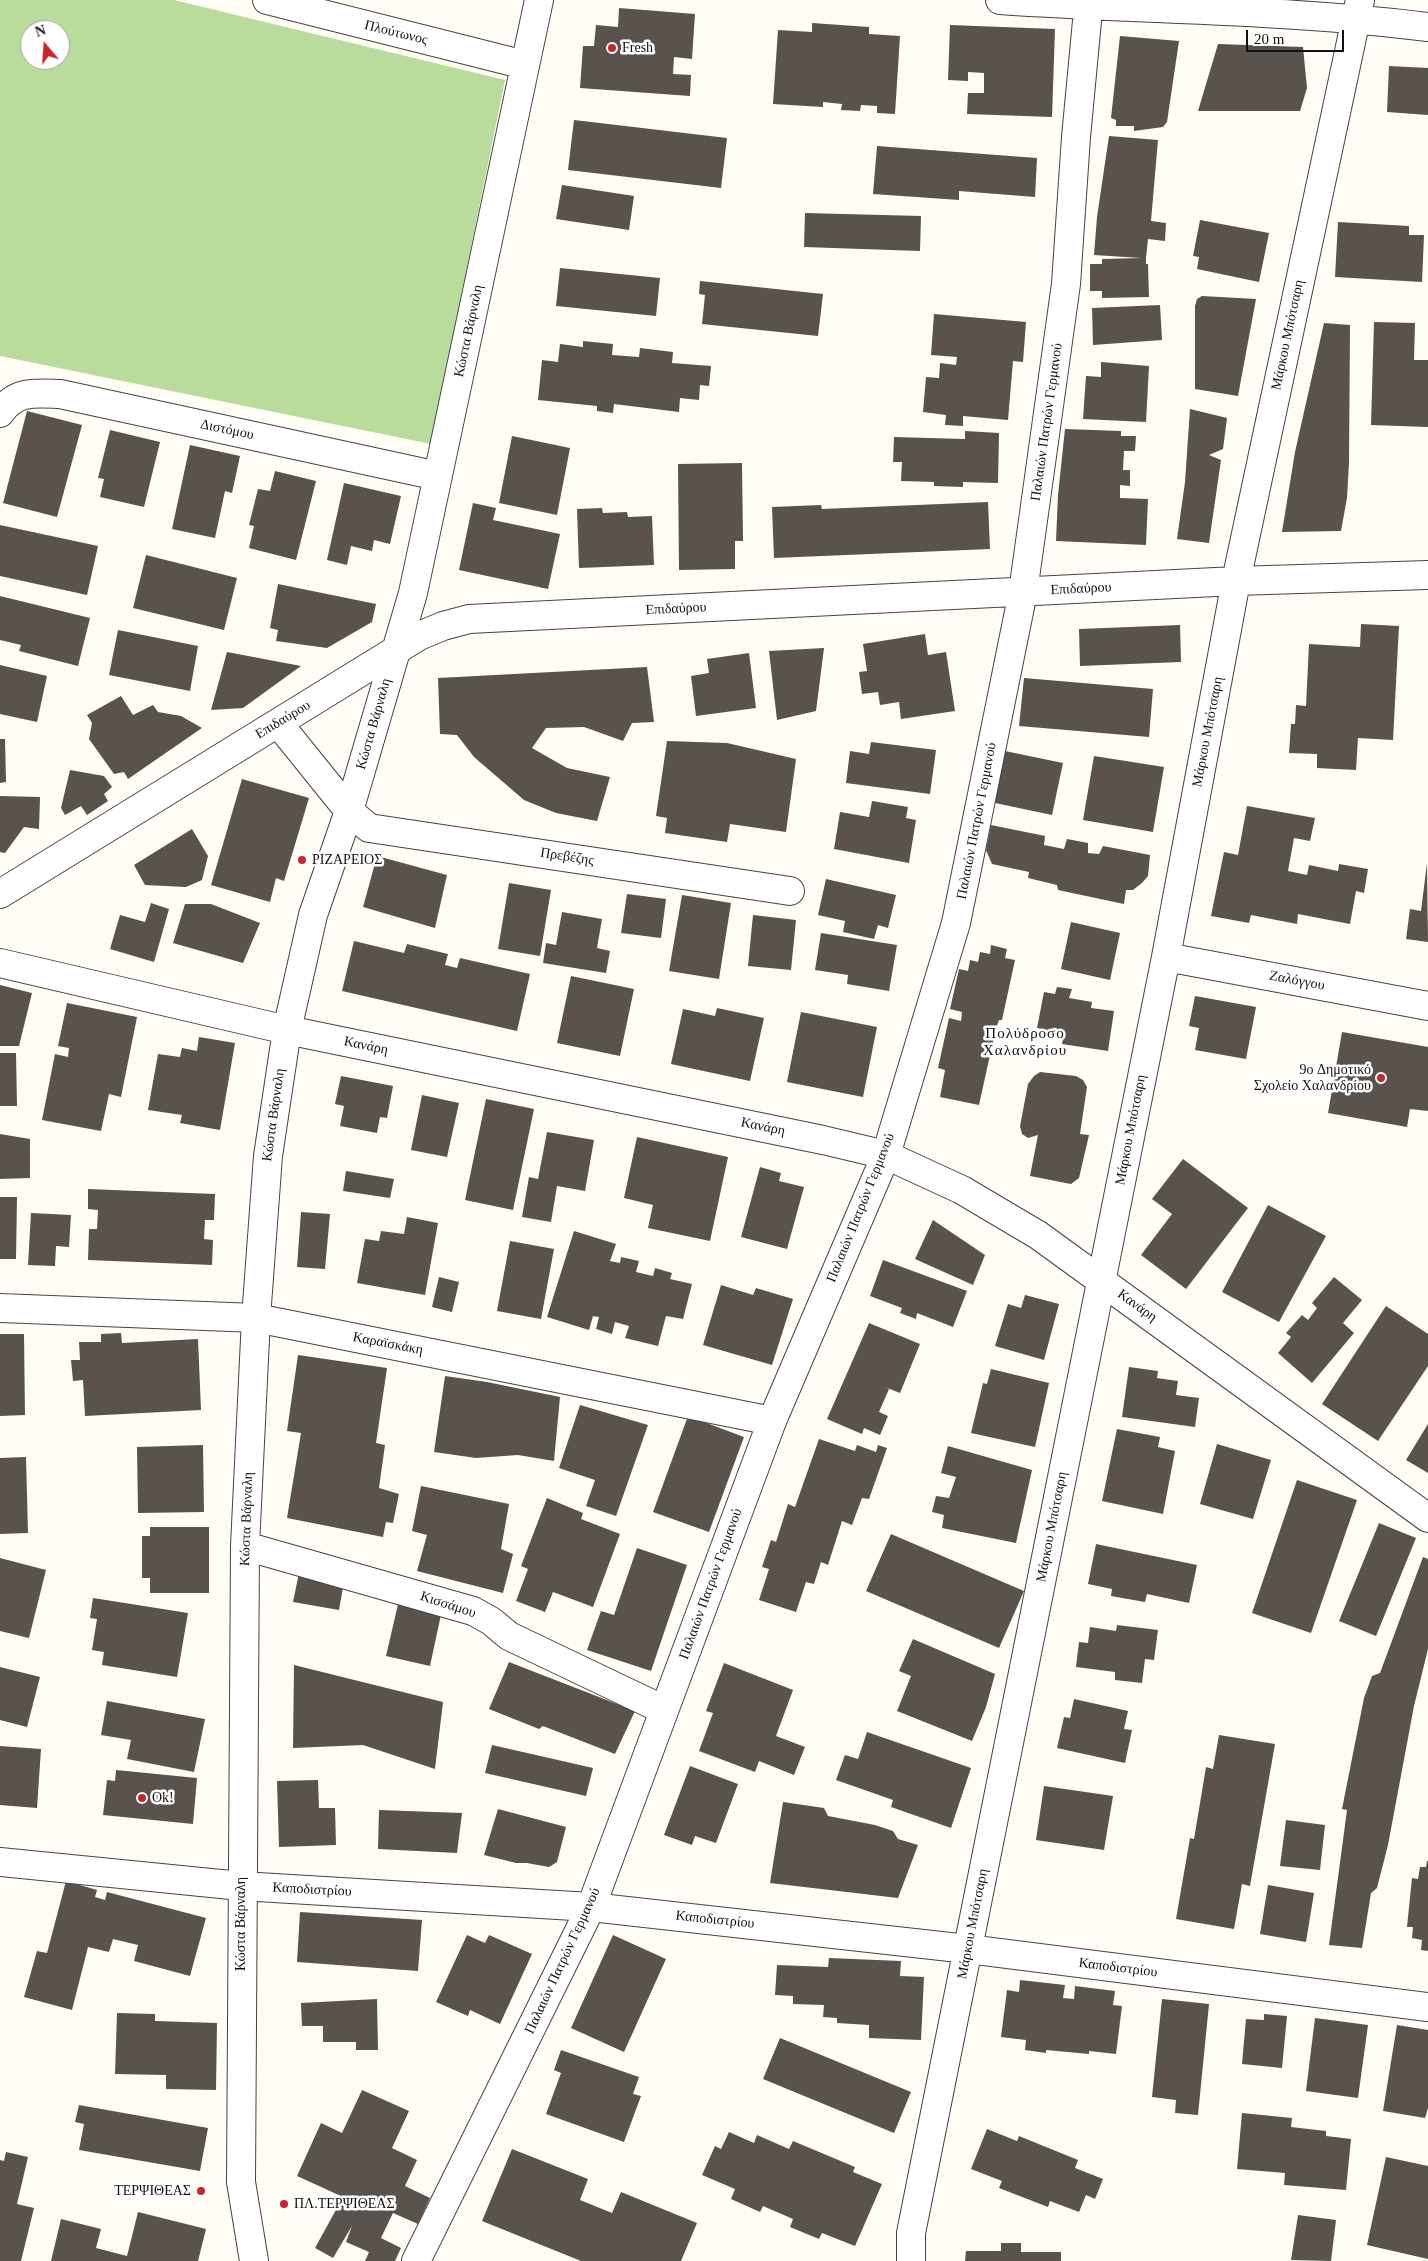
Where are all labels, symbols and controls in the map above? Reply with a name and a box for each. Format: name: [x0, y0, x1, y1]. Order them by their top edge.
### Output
street label: Πλούτωνος: [363, 17, 429, 49]
north arrow: [20, 20, 70, 70]
scale bar: [1248, 20, 1346, 52]
text: N: [33, 23, 48, 40]
text: 20 m: [1254, 31, 1284, 47]
place label: Fresh: [622, 40, 653, 56]
marker: Fresh: [606, 42, 618, 54]
street label: Μάρκου Μπότσαρη: [1268, 278, 1308, 392]
street label: Κώστα Βάρναλη: [451, 283, 487, 379]
street label: Παλαιών Πατρών Γερμανού: [1028, 342, 1066, 502]
street label: Διστόμου: [199, 416, 255, 444]
street label: Επιδαύρου: [1050, 579, 1112, 599]
street label: Επιδαύρου: [645, 599, 707, 619]
street label: Μάρκου Μπότσαρη: [1189, 675, 1227, 789]
street label: Κώστα Βάρναλη: [353, 676, 395, 772]
street label: Επιδαύρου: [252, 697, 314, 743]
street label: Παλαιών Πατρών Γερμανού: [954, 741, 1000, 901]
street label: Πρεβέζης: [539, 844, 595, 870]
place label: ΡΙΖΑΡΕΙΟΣ: [312, 852, 382, 868]
marker: ΡΙΖΑΡΕΙΟΣ: [296, 854, 308, 866]
street label: Ζαλόγγου: [1268, 967, 1326, 995]
district label: Πολύδροσο Χαλανδρίου: [982, 1025, 1068, 1060]
street label: Κανάρη: [342, 1033, 390, 1059]
place label: 9ο Δημοτικό Σχολείο Χαλανδρίου: [1254, 1062, 1371, 1094]
street label: Κώστα Βάρναλη: [259, 1067, 289, 1163]
marker: 9ο Δημοτικό Σχολείο Χαλανδρίου: [1375, 1072, 1387, 1084]
street label: Μάρκου Μπότσαρη: [1112, 1073, 1150, 1187]
street label: Κανάρη: [739, 1114, 787, 1140]
street label: Παλαιών Πατρών Γερμανού: [823, 1131, 899, 1285]
street label: Κανάρη: [1114, 1286, 1160, 1326]
street label: Καραϊσκάκη: [351, 1329, 425, 1359]
street label: Μάρκου Μπότσαρη: [1033, 1470, 1071, 1584]
street label: Κώστα Βάρναλη: [237, 1472, 257, 1566]
street label: Παλαιών Πατρών Γερμανού: [676, 1506, 746, 1662]
street label: Κισσάμου: [418, 1588, 478, 1622]
place label: Ok!: [152, 1790, 174, 1806]
marker: Ok!: [136, 1792, 148, 1804]
street label: Μάρκου Μπότσαρη: [954, 1867, 992, 1981]
street label: Κώστα Βάρναλη: [233, 1877, 249, 1971]
street label: Καποδιστρίου: [272, 1880, 352, 1900]
street label: Παλαιών Πατρών Γερμανού: [522, 1885, 604, 2037]
street label: Καποδιστρίου: [675, 1908, 755, 1932]
street label: Καποδιστρίου: [1078, 1955, 1158, 1981]
place label: ΤΕΡΨΙΘΕΑΣ: [114, 2183, 191, 2199]
marker: ΤΕΡΨΙΘΕΑΣ: [195, 2185, 207, 2197]
place label: ΠΛ.ΤΕΡΨΙΘΕΑΣ: [294, 2196, 395, 2212]
marker: ΠΛ.ΤΕΡΨΙΘΕΑΣ: [278, 2198, 290, 2210]

